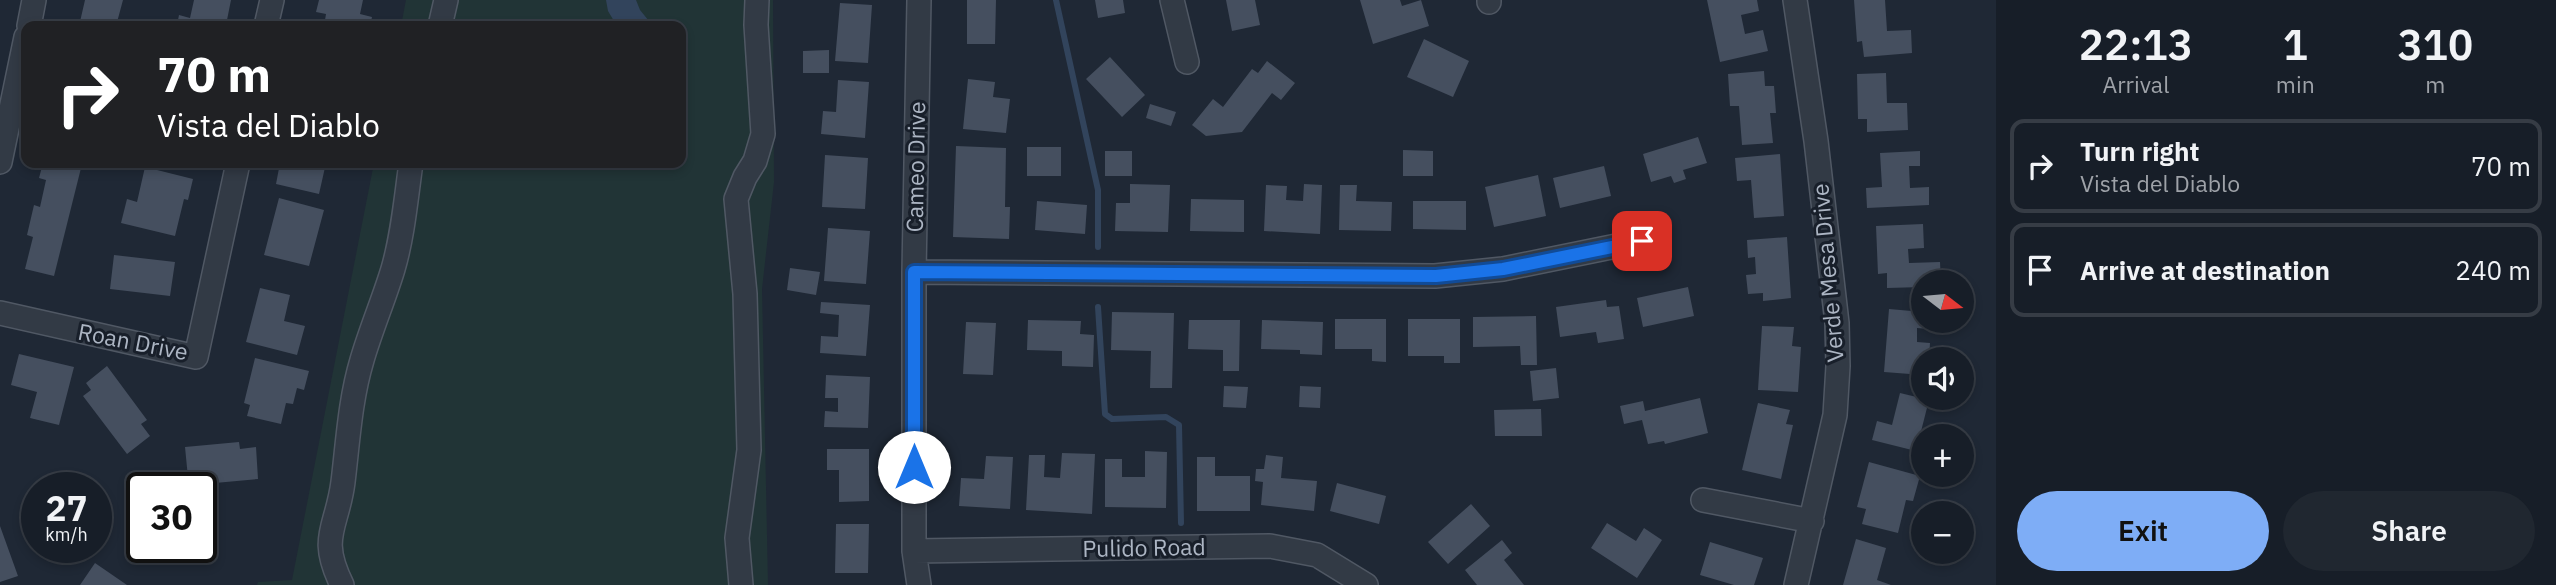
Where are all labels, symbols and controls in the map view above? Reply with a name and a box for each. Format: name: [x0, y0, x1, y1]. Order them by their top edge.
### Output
text: 22:13: [2079, 17, 2193, 72]
text: 1: [2283, 17, 2308, 72]
text: 310: [2398, 17, 2473, 72]
text: 70 m: [157, 42, 271, 105]
icon: right: [42, 49, 133, 140]
text: Arrival: [2102, 69, 2169, 99]
text: min: [2276, 69, 2315, 99]
text: m: [2425, 69, 2445, 99]
street label: Cameo Drive: [899, 101, 931, 233]
text: Vista del Diablo: [157, 104, 380, 146]
text: Turn right: [2080, 134, 2199, 168]
icon: right: [2021, 147, 2059, 185]
text: 70 m: [2471, 149, 2531, 183]
text: Vista del Diablo: [2080, 168, 2240, 198]
street label: Verde Mesa Drive: [1804, 182, 1850, 364]
pin: [1612, 211, 1672, 271]
icon: arrive: [1623, 222, 1661, 260]
icon: arrive: [2021, 251, 2059, 289]
text: Arrive at destination: [2080, 253, 2330, 287]
text: 240 m: [2455, 253, 2531, 287]
north arrow: [1911, 270, 1974, 332]
map controls: [1911, 270, 1974, 564]
street label: Roan Drive: [76, 316, 191, 366]
button: sound: [1911, 347, 1974, 410]
button: +: [1911, 424, 1974, 487]
position arrow: [877, 430, 951, 504]
speed limit sign: 30: [126, 472, 217, 563]
text: 27: [45, 485, 88, 531]
button: Exit: [2017, 491, 2269, 571]
button: Share: [2283, 491, 2535, 571]
button: −: [1911, 501, 1974, 564]
text: km/h: [45, 523, 88, 546]
street label: Pulido Road: [1082, 531, 1206, 563]

